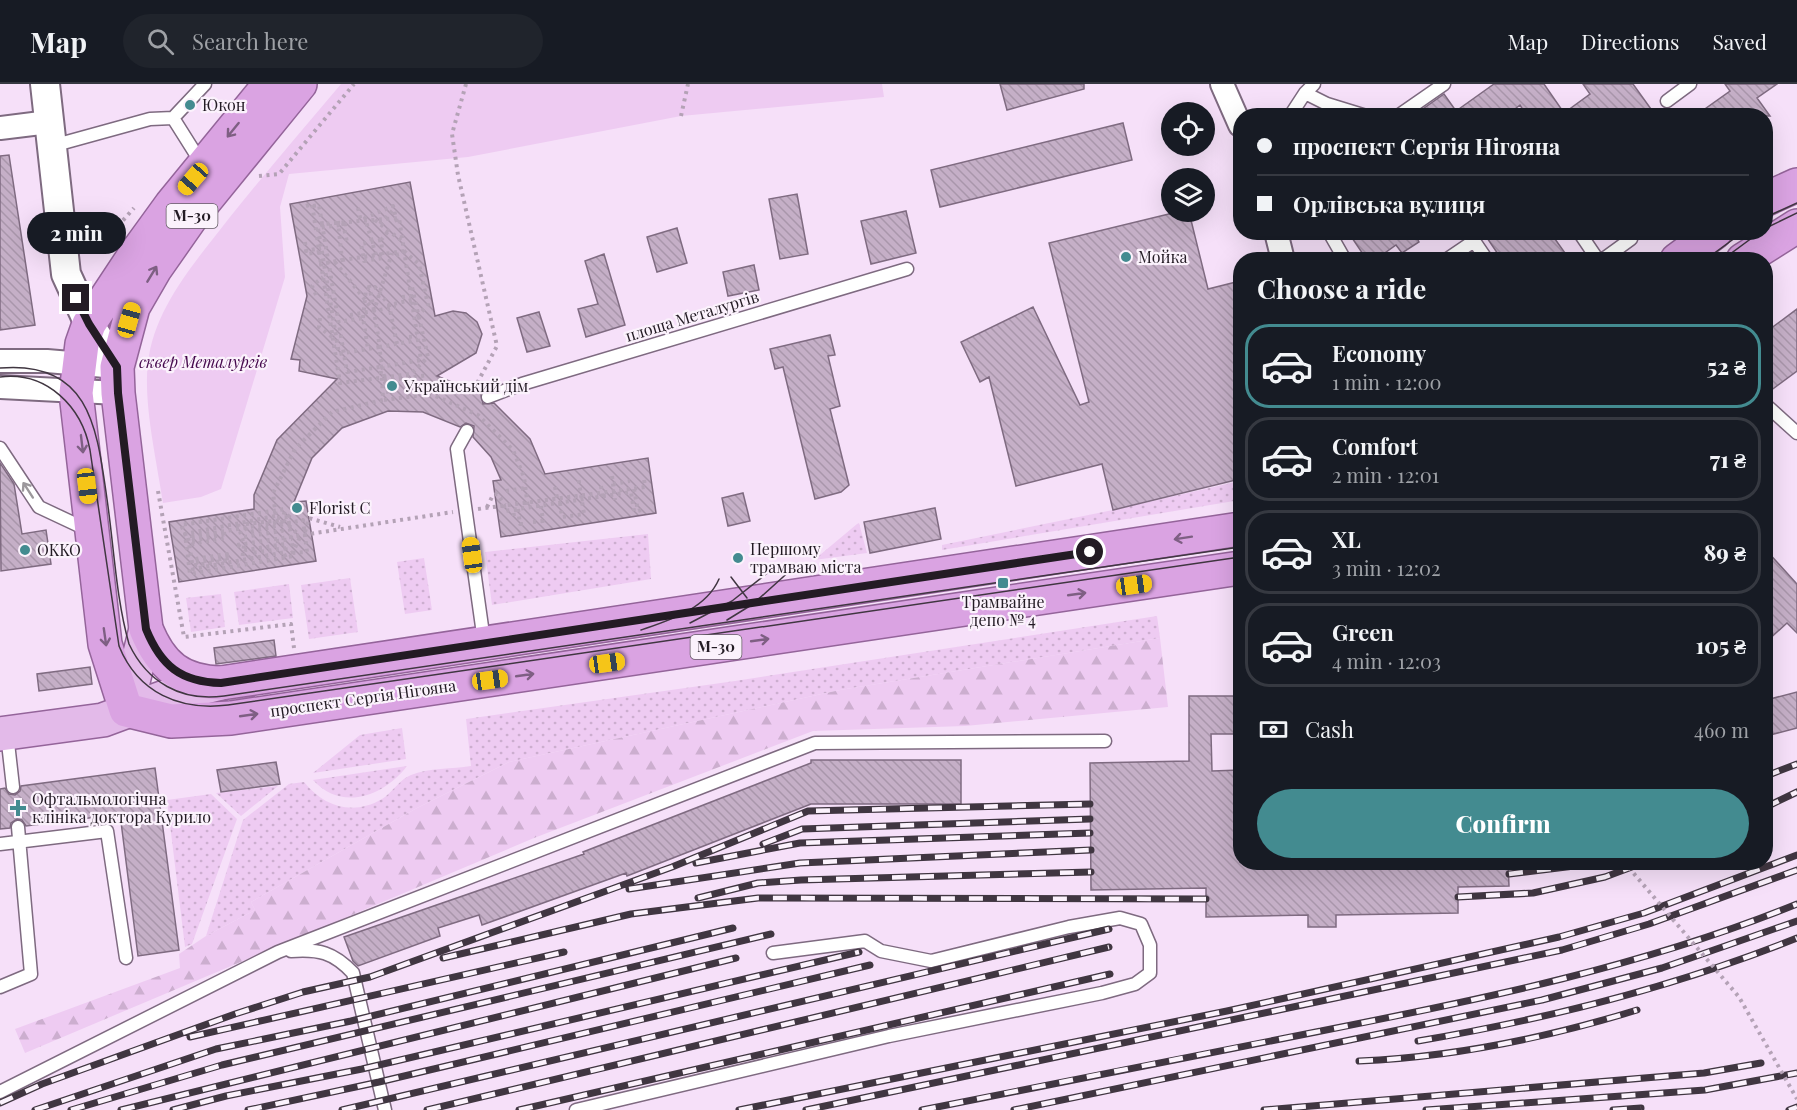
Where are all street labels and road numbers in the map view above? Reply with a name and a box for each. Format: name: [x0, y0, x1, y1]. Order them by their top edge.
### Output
road number: М-30: [166, 204, 218, 228]
street label: площа Металургів: [622, 285, 762, 346]
road number: М-30: [690, 635, 742, 659]
street label: проспект Сергія Нігояна: [269, 674, 457, 721]

